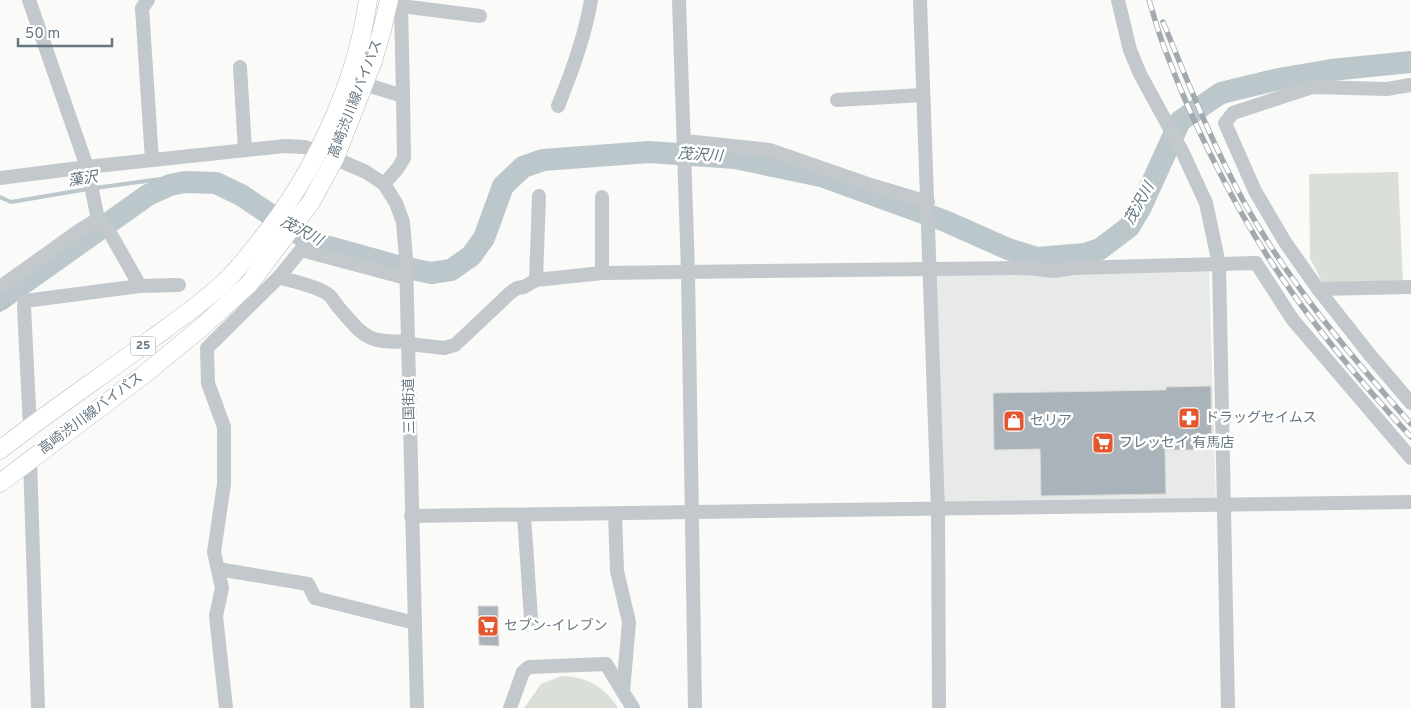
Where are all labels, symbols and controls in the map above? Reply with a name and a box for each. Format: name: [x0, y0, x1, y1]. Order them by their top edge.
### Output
scale bar: [18, 15, 111, 47]
text: 50 m: [25, 25, 60, 44]
street label: 高崎渋川線バイパス: [326, 37, 386, 161]
water label: 茂沢川: [677, 145, 725, 167]
water label: 藻沢: [67, 168, 101, 192]
water label: 茂沢川: [1121, 178, 1160, 228]
water label: 茂沢川: [277, 213, 327, 252]
road number: 25: [130, 336, 156, 356]
street label: 高崎渋川線バイパス: [36, 369, 146, 459]
street label: 三国街道: [401, 378, 419, 434]
pharmacy icon: ドラッグセイムス: [1177, 406, 1201, 430]
shop icon: セリア: [1002, 409, 1026, 433]
place label: ドラッグセイムス: [1205, 410, 1317, 427]
place label: セリア: [1030, 413, 1072, 430]
supermarket icon: フレッセイ 有馬店: [1091, 431, 1115, 455]
place label: フレッセイ 有馬店: [1119, 435, 1234, 452]
supermarket icon: セブン-イレブン: [476, 614, 500, 638]
place label: セブン-イレブン: [504, 617, 608, 635]

